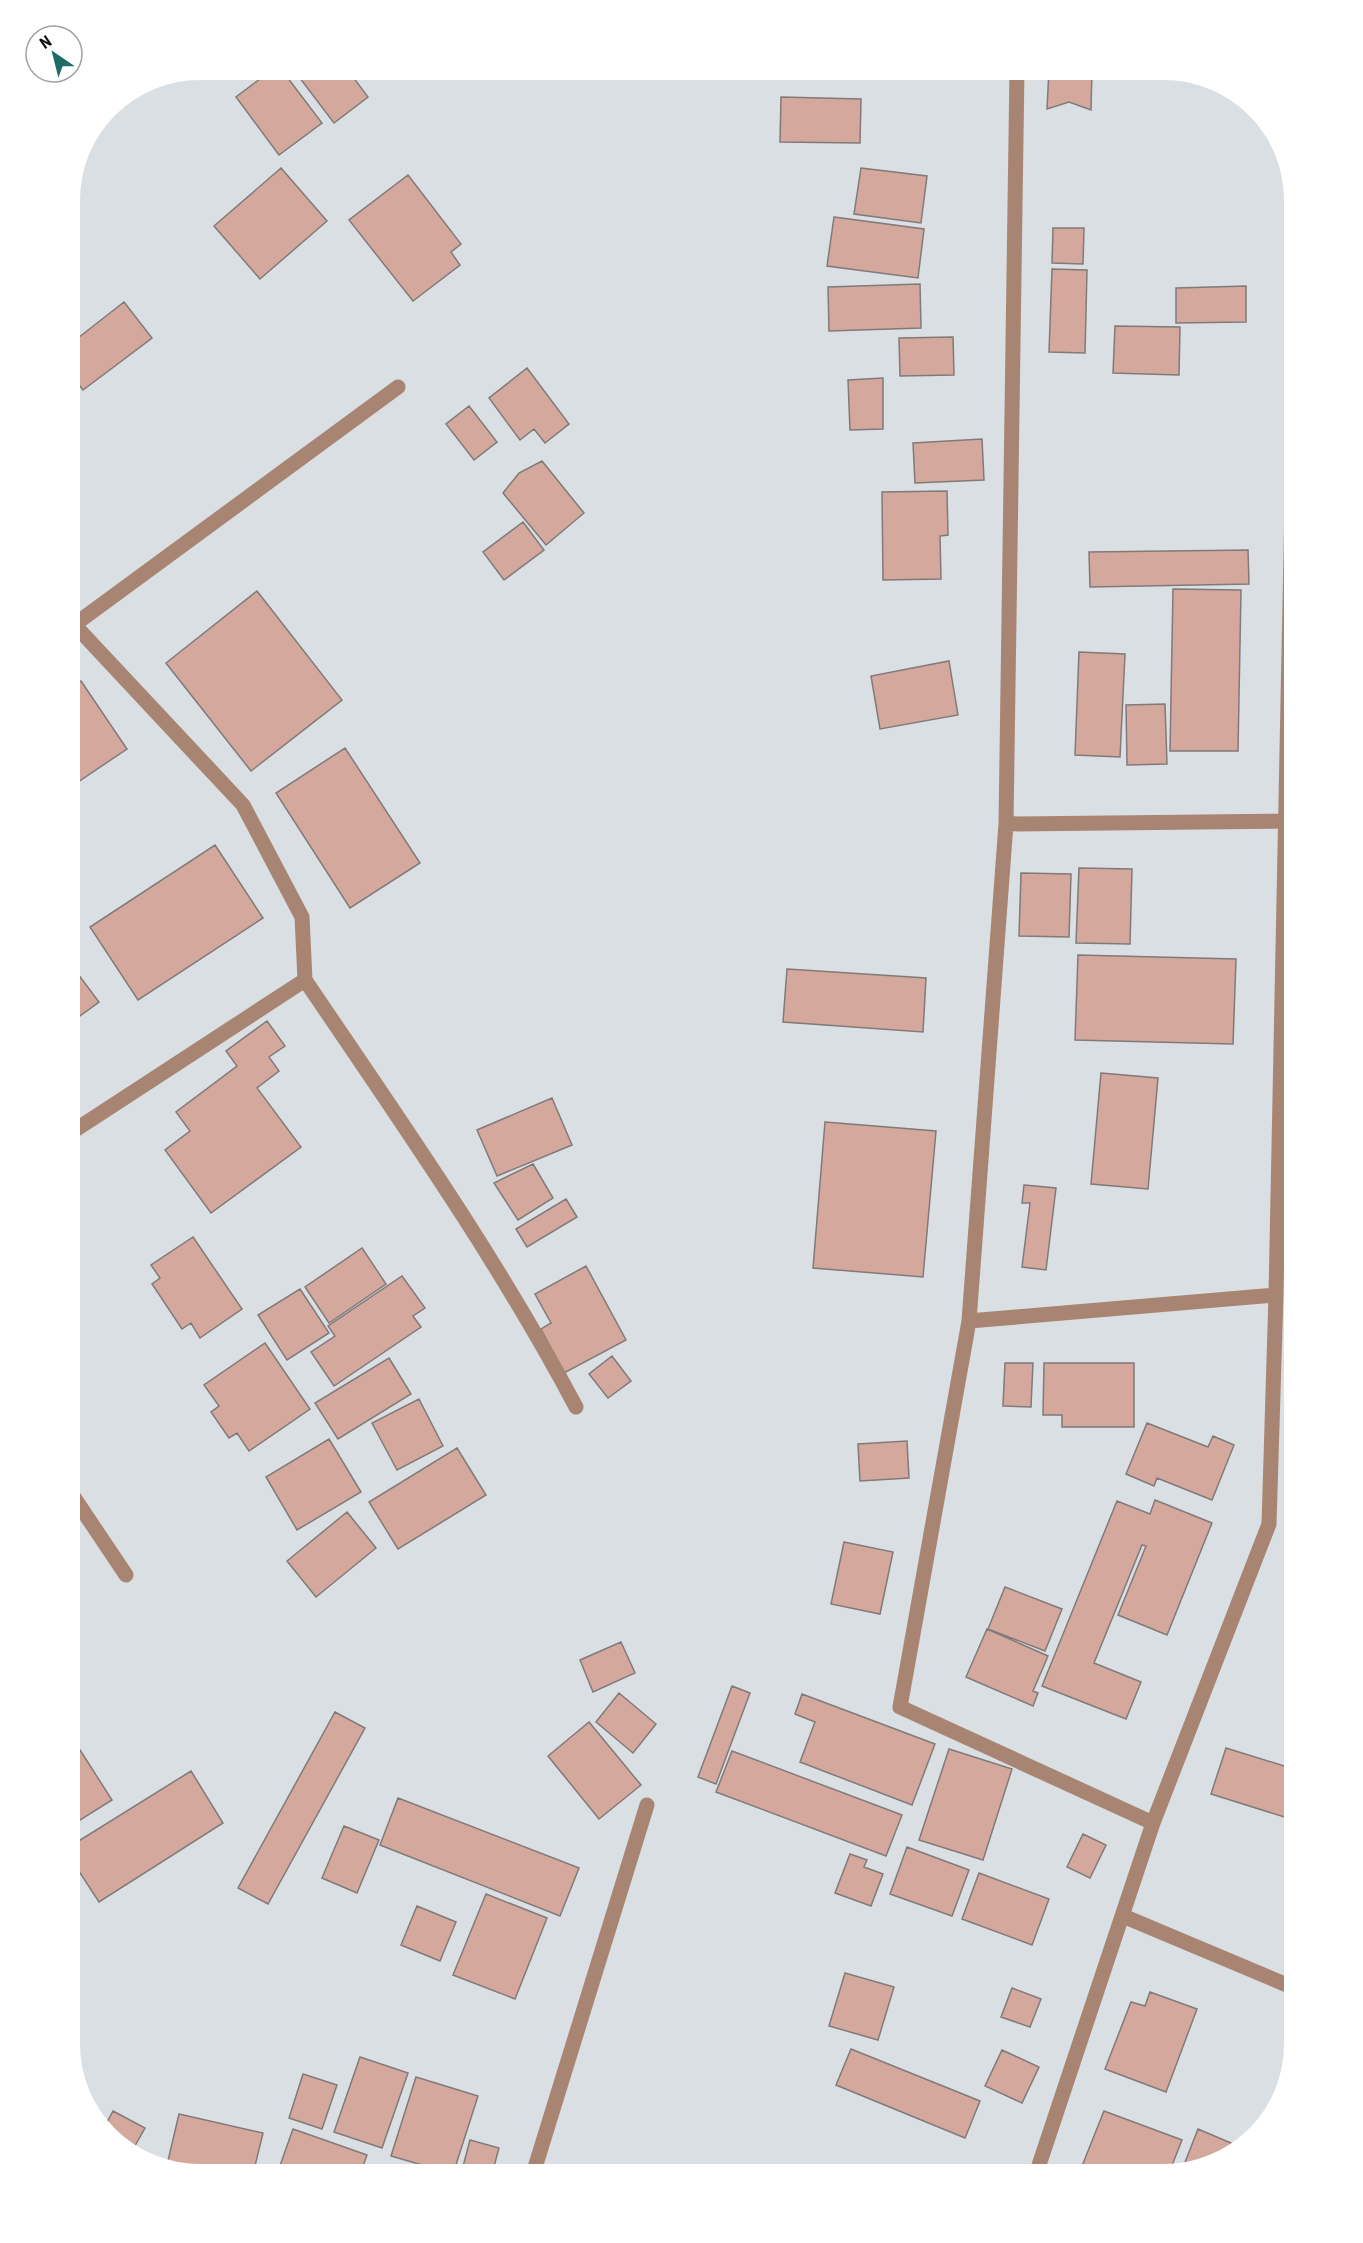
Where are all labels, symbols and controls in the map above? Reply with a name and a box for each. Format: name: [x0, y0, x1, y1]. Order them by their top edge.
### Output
north arrow: [24, 24, 84, 84]
text: N: [36, 32, 55, 53]

